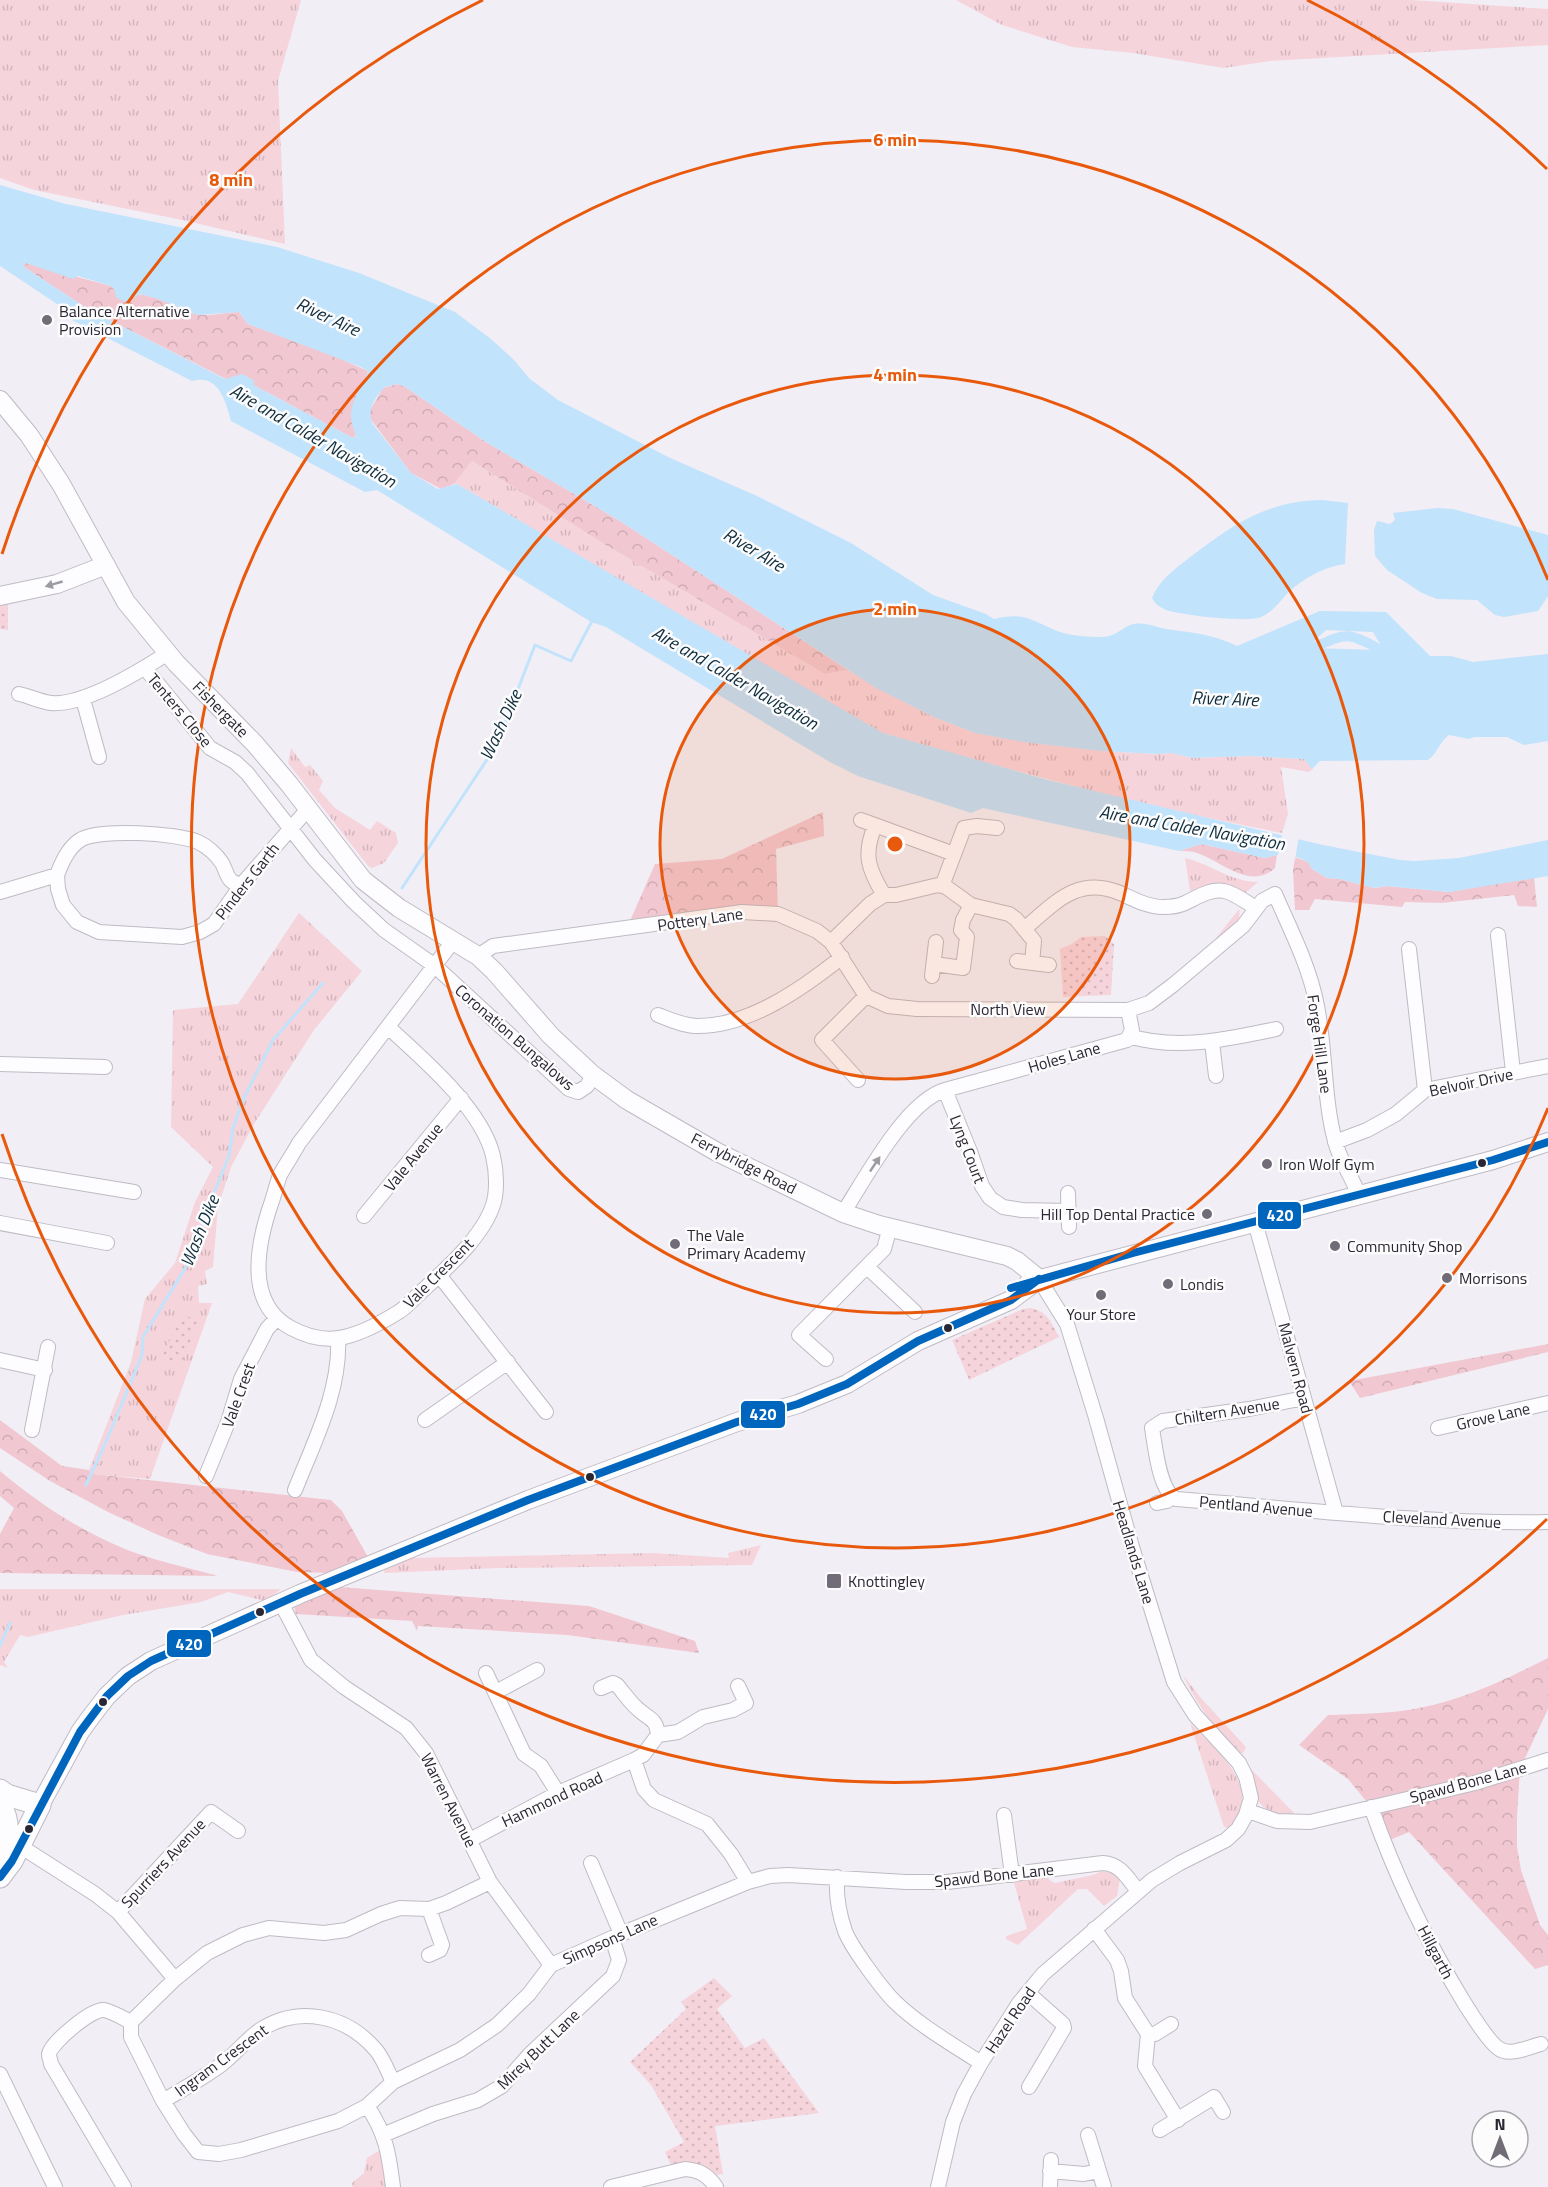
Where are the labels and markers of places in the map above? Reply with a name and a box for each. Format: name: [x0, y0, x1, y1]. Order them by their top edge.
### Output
place label: Balance Alternative Provision: [59, 299, 189, 341]
marker: Balance Alternative Provision: [40, 313, 54, 327]
centre of rings: [885, 834, 905, 854]
place label: Iron Wolf Gym: [1279, 1152, 1375, 1176]
marker: Iron Wolf Gym: [1260, 1157, 1274, 1171]
unlabelled marker: [1476, 1157, 1488, 1169]
place label: Hill Top Dental Practice: [1041, 1202, 1195, 1226]
marker: Hill Top Dental Practice: [1200, 1207, 1214, 1221]
place label: The Vale Primary Academy: [687, 1223, 806, 1265]
place label: Community Shop: [1347, 1234, 1462, 1258]
marker: The Vale Primary Academy: [668, 1237, 682, 1251]
marker: Community Shop: [1328, 1239, 1342, 1253]
place label: Morrisons: [1459, 1266, 1527, 1290]
marker: Morrisons: [1440, 1271, 1454, 1285]
place label: Londis: [1180, 1272, 1224, 1296]
marker: Londis: [1161, 1277, 1175, 1291]
marker: Your Store: [1094, 1288, 1108, 1302]
place label: Your Store: [1066, 1302, 1136, 1326]
unlabelled marker: [942, 1322, 954, 1334]
unlabelled marker: [584, 1471, 596, 1483]
place label: Knottingley: [848, 1569, 925, 1593]
marker: Knottingley: [825, 1572, 843, 1590]
unlabelled marker: [254, 1606, 266, 1618]
unlabelled marker: [97, 1696, 109, 1708]
unlabelled marker: [23, 1823, 35, 1835]

